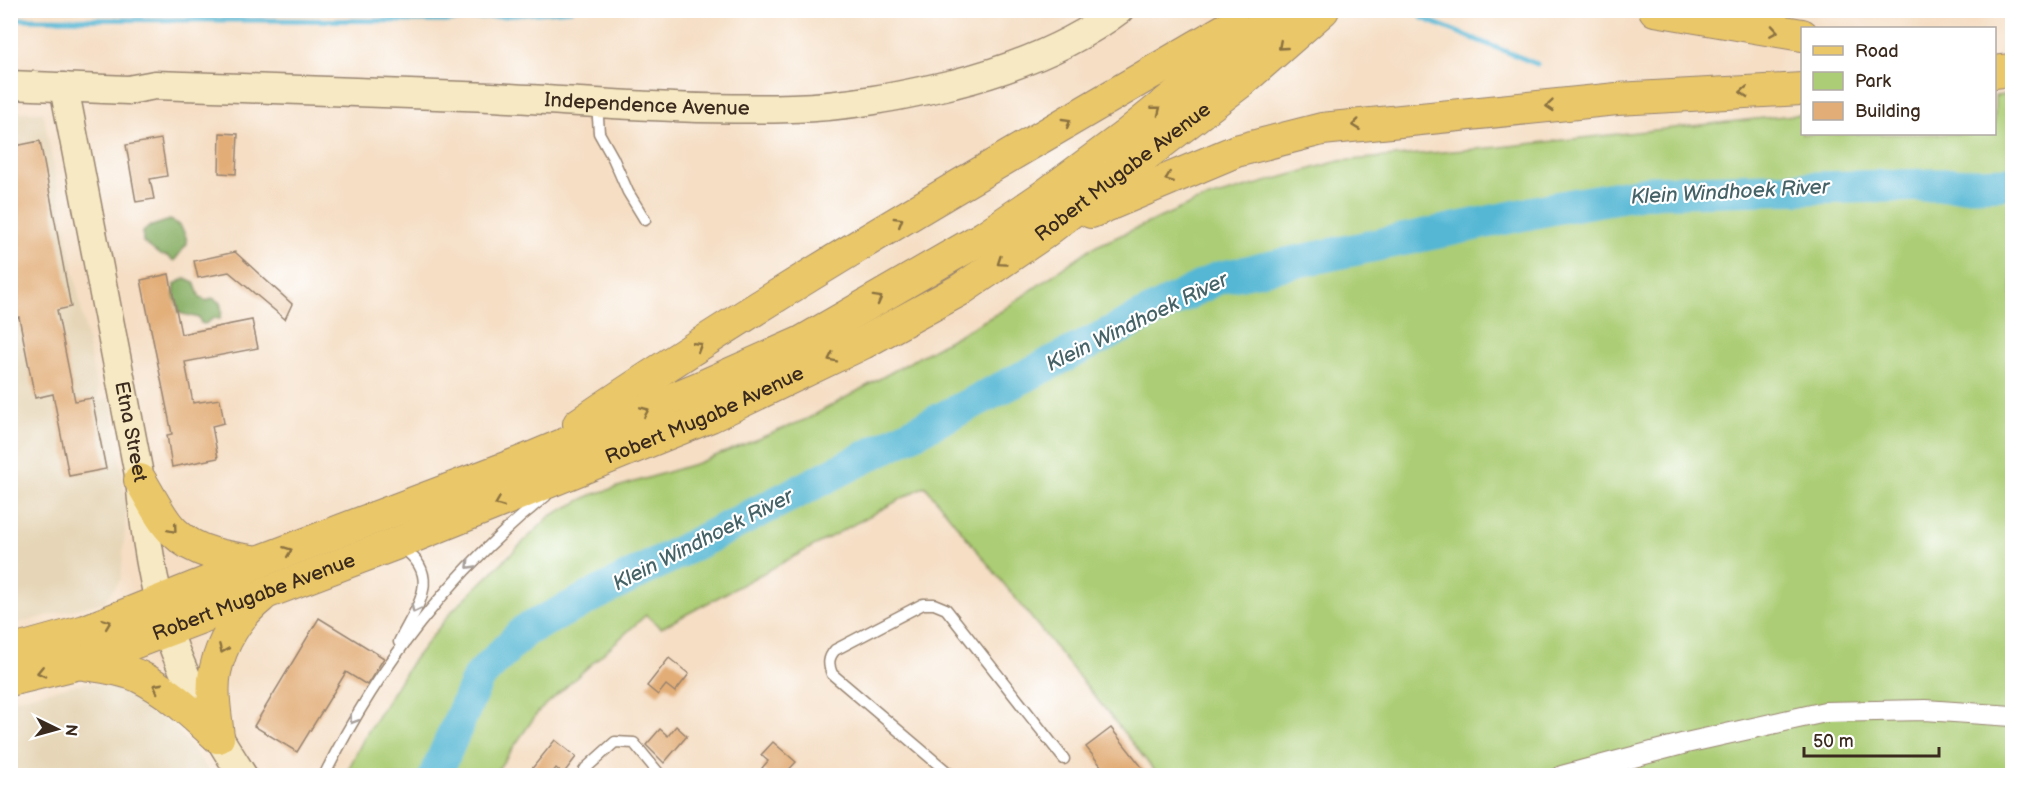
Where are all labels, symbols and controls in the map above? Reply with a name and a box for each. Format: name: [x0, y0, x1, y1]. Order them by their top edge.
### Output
one-way arrow: [1770, 24, 1779, 36]
legend: [1801, 27, 1996, 135]
one-way arrow: [1278, 39, 1289, 50]
text: Road: [1855, 41, 1899, 62]
text: Park: [1855, 71, 1891, 92]
one-way arrow: [1740, 85, 1749, 98]
street label: Independence Avenue: [544, 88, 750, 121]
street label: Robert Mugabe Avenue: [1030, 97, 1216, 247]
one-way arrow: [1545, 99, 1554, 112]
text: Building: [1855, 101, 1921, 122]
one-way arrow: [1150, 107, 1161, 118]
one-way arrow: [1061, 118, 1071, 129]
one-way arrow: [1351, 119, 1360, 131]
one-way arrow: [1164, 171, 1175, 183]
water label: Klein Windhoek River: [1630, 174, 1831, 210]
one-way arrow: [893, 216, 903, 228]
one-way arrow: [997, 255, 1008, 266]
water label: Klein Windhoek River: [1042, 267, 1233, 377]
one-way arrow: [872, 295, 882, 306]
one-way arrow: [692, 341, 702, 353]
one-way arrow: [827, 351, 838, 363]
street label: Robert Mugabe Avenue: [602, 361, 808, 470]
street label: Etna Street: [109, 379, 152, 484]
one-way arrow: [639, 406, 650, 418]
water label: Klein Windhoek River: [609, 483, 799, 596]
one-way arrow: [494, 496, 505, 508]
one-way arrow: [165, 522, 176, 533]
one-way arrow: [282, 545, 293, 558]
street label: Robert Mugabe Avenue: [149, 548, 359, 646]
one-way arrow: [466, 559, 477, 569]
one-way arrow: [411, 602, 422, 613]
one-way arrow: [101, 617, 111, 630]
one-way arrow: [218, 643, 230, 654]
one-way arrow: [36, 665, 46, 678]
one-way arrow: [152, 683, 163, 694]
north arrow: [27, 699, 87, 759]
one-way arrow: [349, 713, 360, 724]
scale bar: [1804, 720, 1939, 758]
text: N: [60, 723, 80, 737]
text: 50 m: [1813, 731, 1854, 752]

